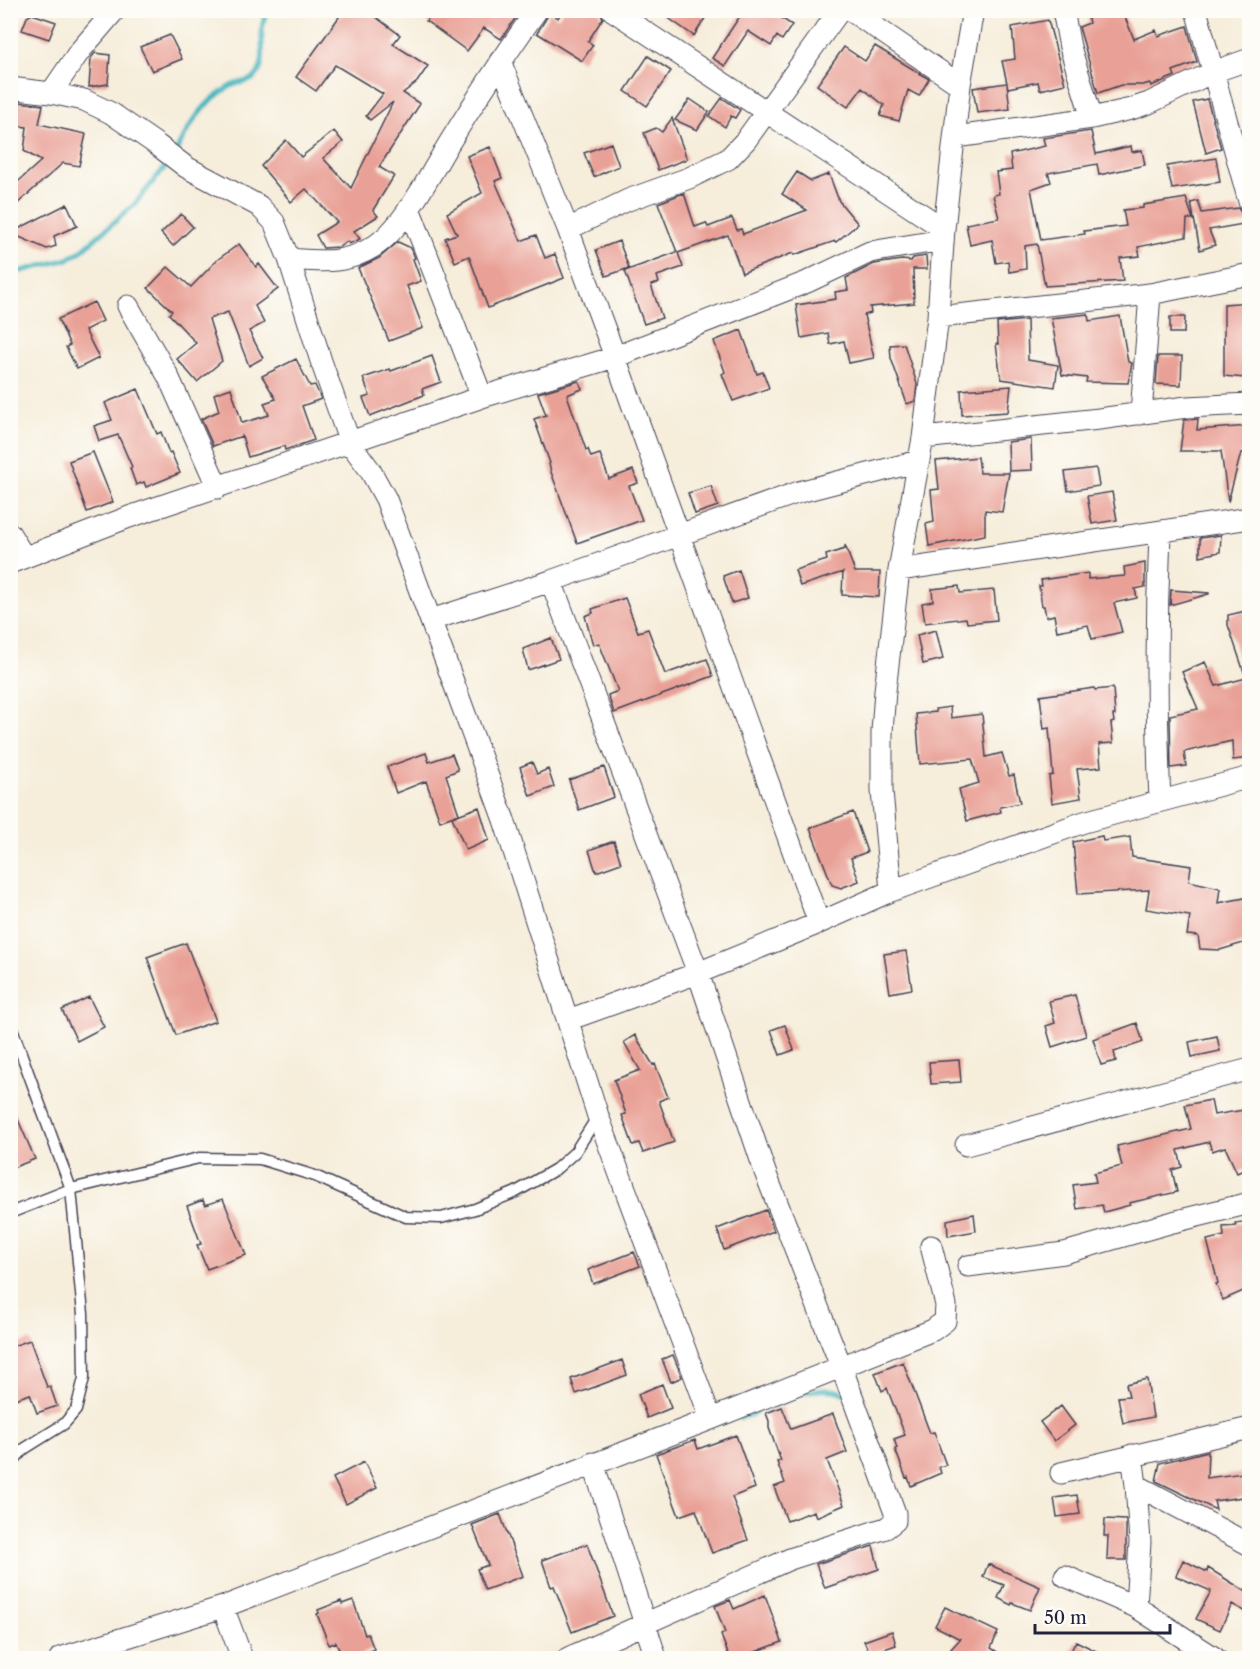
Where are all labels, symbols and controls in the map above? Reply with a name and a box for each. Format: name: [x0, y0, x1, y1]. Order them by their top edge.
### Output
scale bar: [1035, 1597, 1170, 1635]
text: 50 m: [1044, 1607, 1087, 1629]

